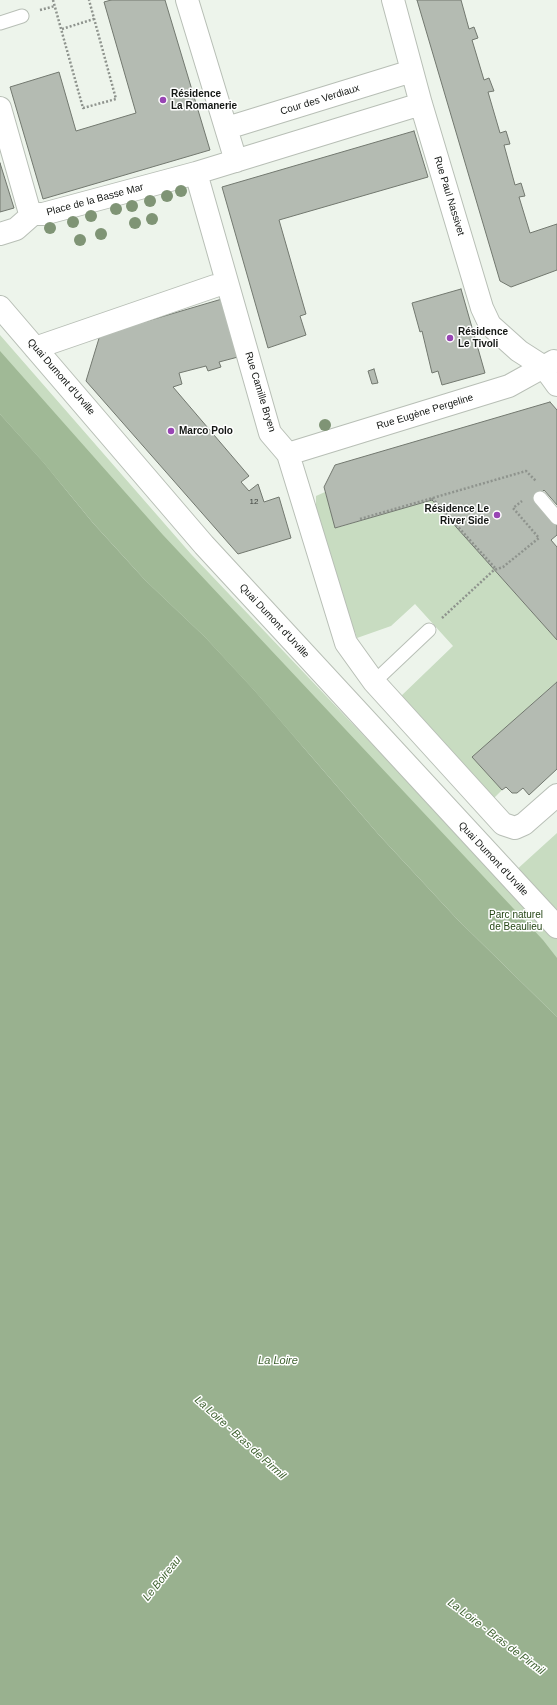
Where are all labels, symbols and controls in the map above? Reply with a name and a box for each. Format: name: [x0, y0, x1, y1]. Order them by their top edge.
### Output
street label: Cour des Verdiaux: [279, 82, 361, 118]
place label: Résidence La Romanerie: [171, 88, 237, 112]
marker: Résidence La Romanerie: [158, 95, 168, 105]
street label: Rue Paul Nassivet: [431, 155, 467, 237]
street label: Place de la Basse Mar: [45, 181, 145, 219]
place label: Résidence Le Tivoli: [458, 326, 508, 350]
marker: Résidence Le Tivoli: [445, 333, 455, 343]
street label: Quai Dumont d'Urville: [25, 336, 97, 418]
street label: Rue Camille Bryen: [242, 350, 278, 434]
street label: Rue Eugène Pergeline: [375, 392, 475, 432]
place label: Marco Polo: [179, 425, 233, 437]
marker: Marco Polo: [166, 426, 176, 436]
house number: 12: [250, 497, 258, 507]
place label: Résidence Le River Side: [425, 503, 489, 526]
marker: Résidence Le River Side: [492, 510, 502, 520]
street label: Quai Dumont d'Urville: [237, 581, 311, 661]
street label: Quai Dumont d'Urville: [456, 819, 530, 899]
park label: Parc naturel de Beaulieu: [489, 909, 543, 932]
water label: La Loire: [258, 1354, 298, 1368]
water label: La Loire - Bras de Pirmil: [192, 1394, 288, 1482]
water label: Le Boireau: [140, 1554, 184, 1604]
water label: La Loire - Bras de Pirmil: [445, 1596, 547, 1678]

